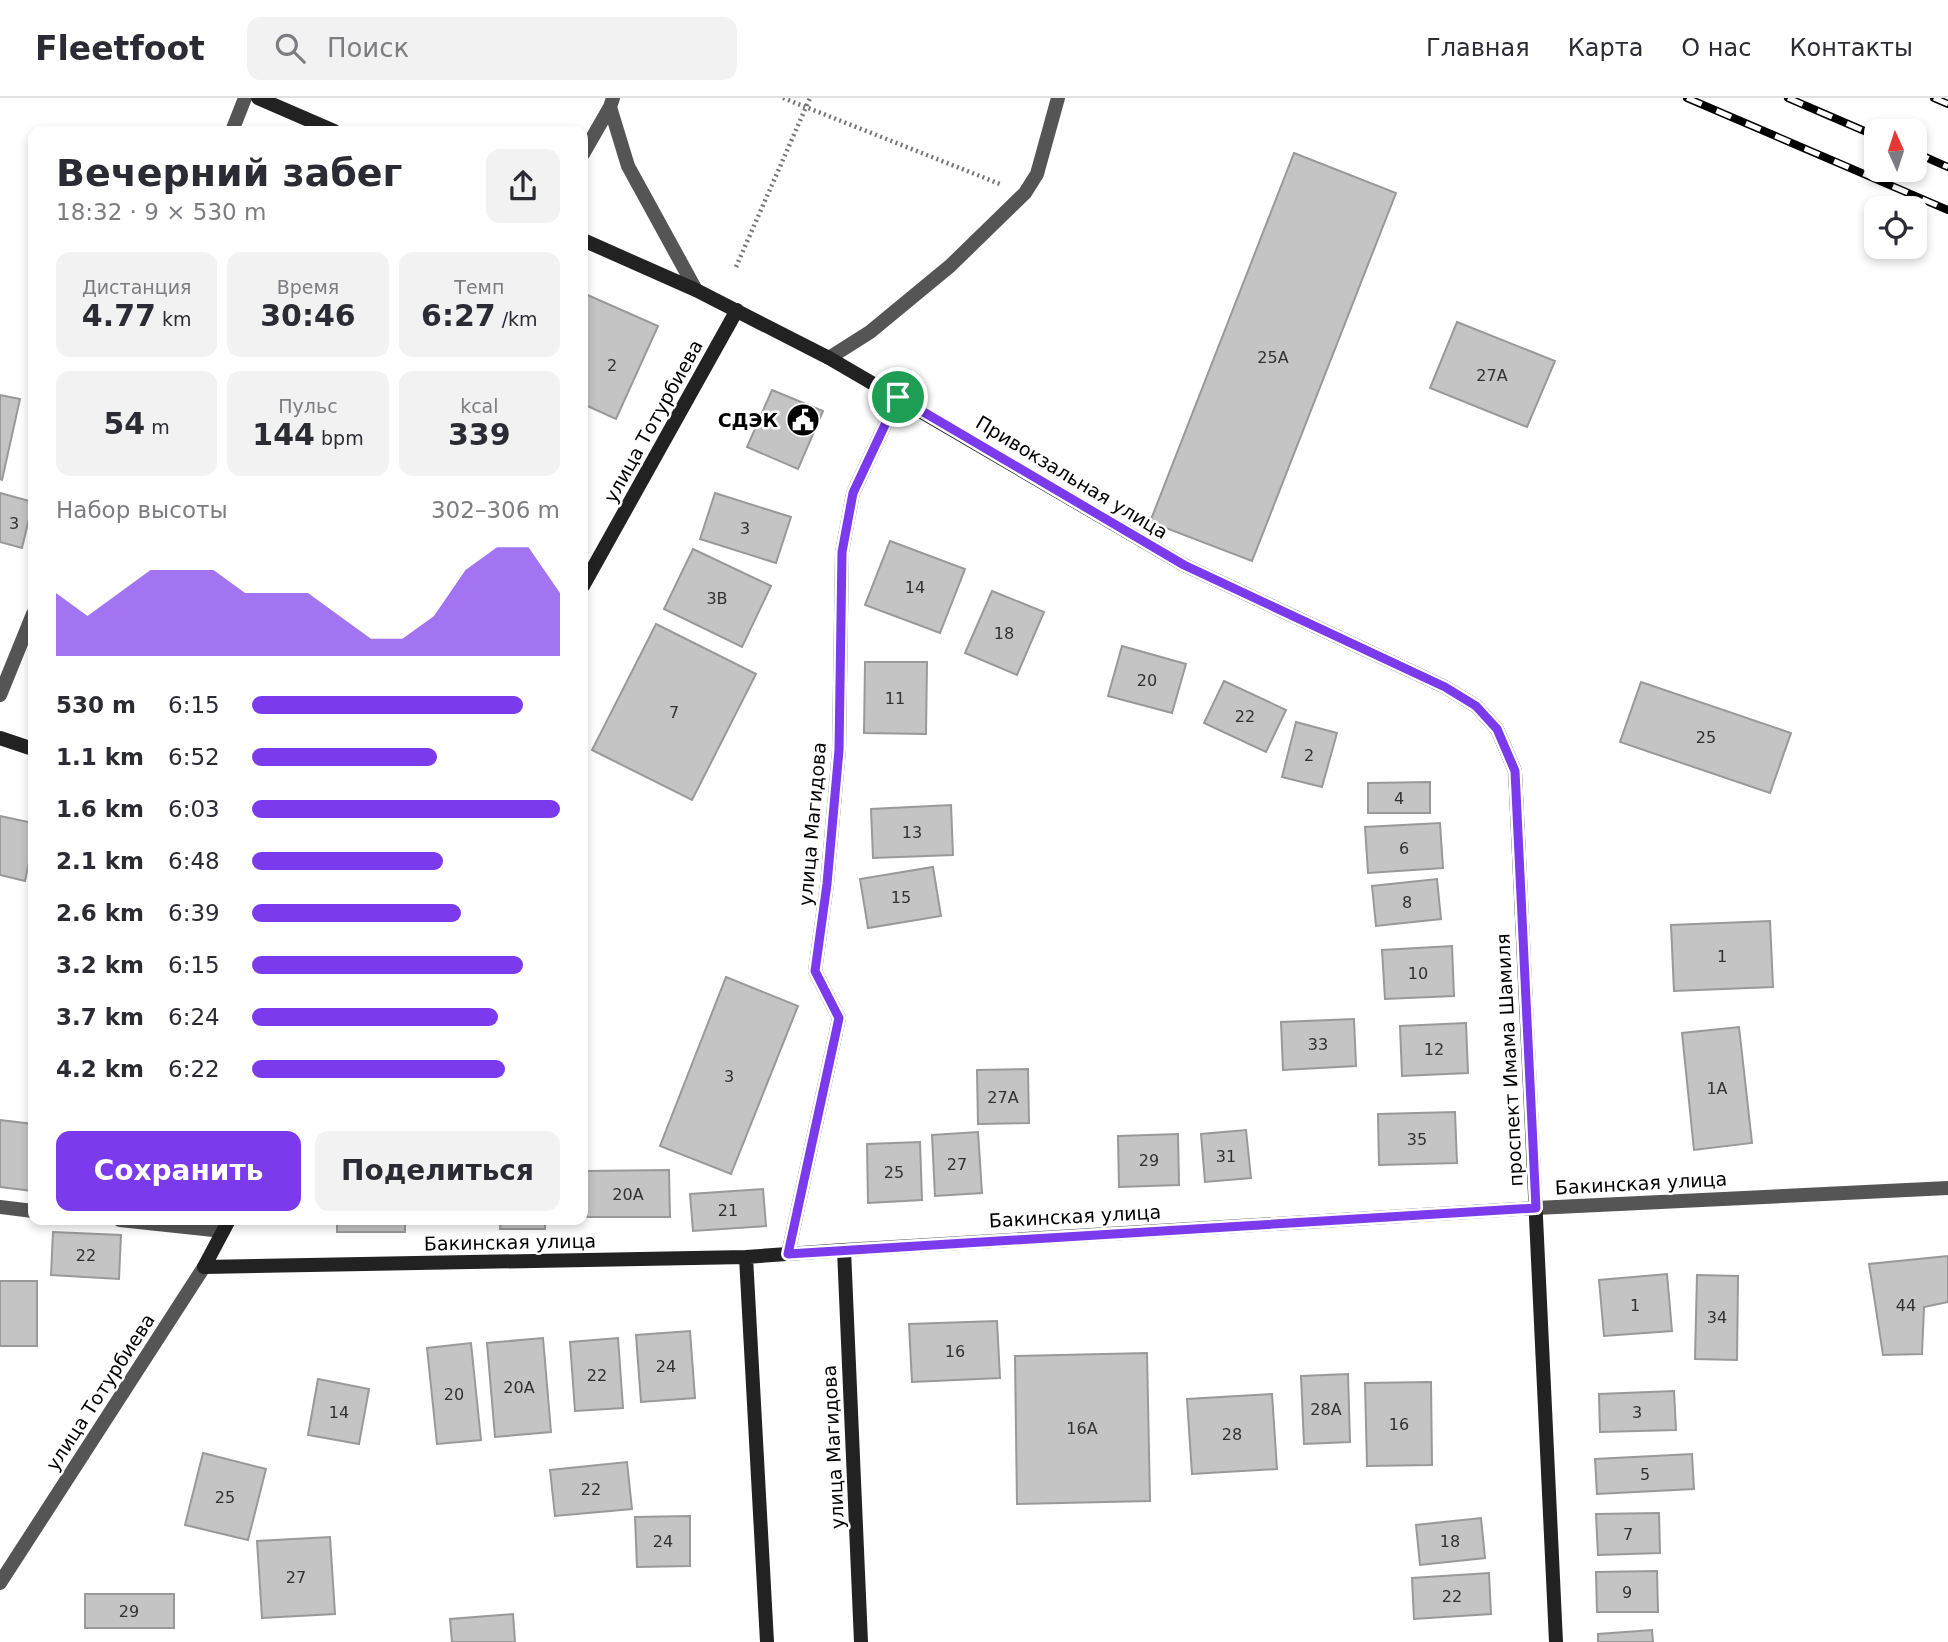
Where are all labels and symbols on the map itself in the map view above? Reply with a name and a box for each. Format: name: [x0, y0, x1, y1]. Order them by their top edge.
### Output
north arrow: [1864, 119, 1927, 182]
street label: улица Тотурбиева: [599, 336, 707, 506]
house number: 25А: [1257, 348, 1289, 367]
house number: 2: [607, 356, 617, 375]
house number: 27А: [1476, 366, 1508, 385]
pin: [868, 367, 928, 427]
public building icon: СДЭК: [784, 401, 822, 439]
place label: СДЭК: [718, 409, 778, 431]
street label: Привокзальная улица: [972, 411, 1172, 543]
house number: 3: [9, 514, 19, 533]
house number: 3: [740, 519, 750, 538]
house number: 14: [905, 578, 925, 597]
house number: 3В: [706, 589, 728, 608]
house number: 18: [994, 624, 1014, 643]
house number: 20: [1137, 671, 1157, 690]
house number: 11: [885, 689, 905, 708]
house number: 7: [669, 703, 679, 722]
house number: 22: [1235, 707, 1255, 726]
house number: 25: [1696, 728, 1716, 747]
street label: улица Магидова: [794, 741, 830, 907]
house number: 2: [1304, 746, 1314, 765]
house number: 4: [1394, 789, 1404, 808]
house number: 13: [902, 823, 922, 842]
house number: 6: [1399, 839, 1409, 858]
house number: 15: [891, 888, 911, 907]
house number: 8: [1402, 893, 1412, 912]
street label: проспект Имама Шамиля: [1491, 933, 1527, 1187]
house number: 1: [1717, 947, 1727, 966]
house number: 10: [1408, 964, 1428, 983]
house number: 33: [1308, 1035, 1328, 1054]
house number: 12: [1424, 1040, 1444, 1059]
house number: 3: [724, 1067, 734, 1086]
house number: 1А: [1706, 1079, 1728, 1098]
house number: 27А: [987, 1088, 1019, 1107]
house number: 35: [1407, 1130, 1427, 1149]
house number: 31: [1216, 1147, 1236, 1166]
house number: 29: [1139, 1151, 1159, 1170]
house number: 27: [947, 1155, 967, 1174]
house number: 25: [884, 1163, 904, 1182]
street label: Бакинская улица: [1554, 1168, 1728, 1198]
house number: 20А: [612, 1185, 644, 1204]
house number: 21: [718, 1201, 738, 1220]
street label: Бакинская улица: [988, 1201, 1162, 1231]
street label: Бакинская улица: [424, 1229, 596, 1255]
house number: 22: [76, 1246, 96, 1265]
house number: 1: [1630, 1296, 1640, 1315]
house number: 44: [1896, 1296, 1916, 1315]
house number: 34: [1707, 1308, 1727, 1327]
street label: улица Тотурбиева: [41, 1309, 159, 1475]
house number: 16: [945, 1342, 965, 1361]
house number: 24: [656, 1357, 676, 1376]
street label: улица Магидова: [818, 1364, 848, 1530]
house number: 22: [587, 1366, 607, 1385]
house number: 20А: [503, 1378, 535, 1397]
house number: 20: [444, 1385, 464, 1404]
house number: 28А: [1310, 1400, 1342, 1419]
house number: 14: [329, 1403, 349, 1422]
house number: 3: [1632, 1403, 1642, 1422]
house number: 16: [1389, 1415, 1409, 1434]
house number: 16А: [1066, 1419, 1098, 1438]
house number: 28: [1222, 1425, 1242, 1444]
house number: 5: [1640, 1465, 1650, 1484]
house number: 22: [581, 1480, 601, 1499]
house number: 25: [215, 1488, 235, 1507]
house number: 7: [1623, 1525, 1633, 1544]
house number: 24: [653, 1532, 673, 1551]
house number: 18: [1440, 1532, 1460, 1551]
house number: 27: [286, 1568, 306, 1587]
house number: 9: [1622, 1583, 1632, 1602]
house number: 22: [1442, 1587, 1462, 1606]
house number: 29: [119, 1602, 139, 1621]

